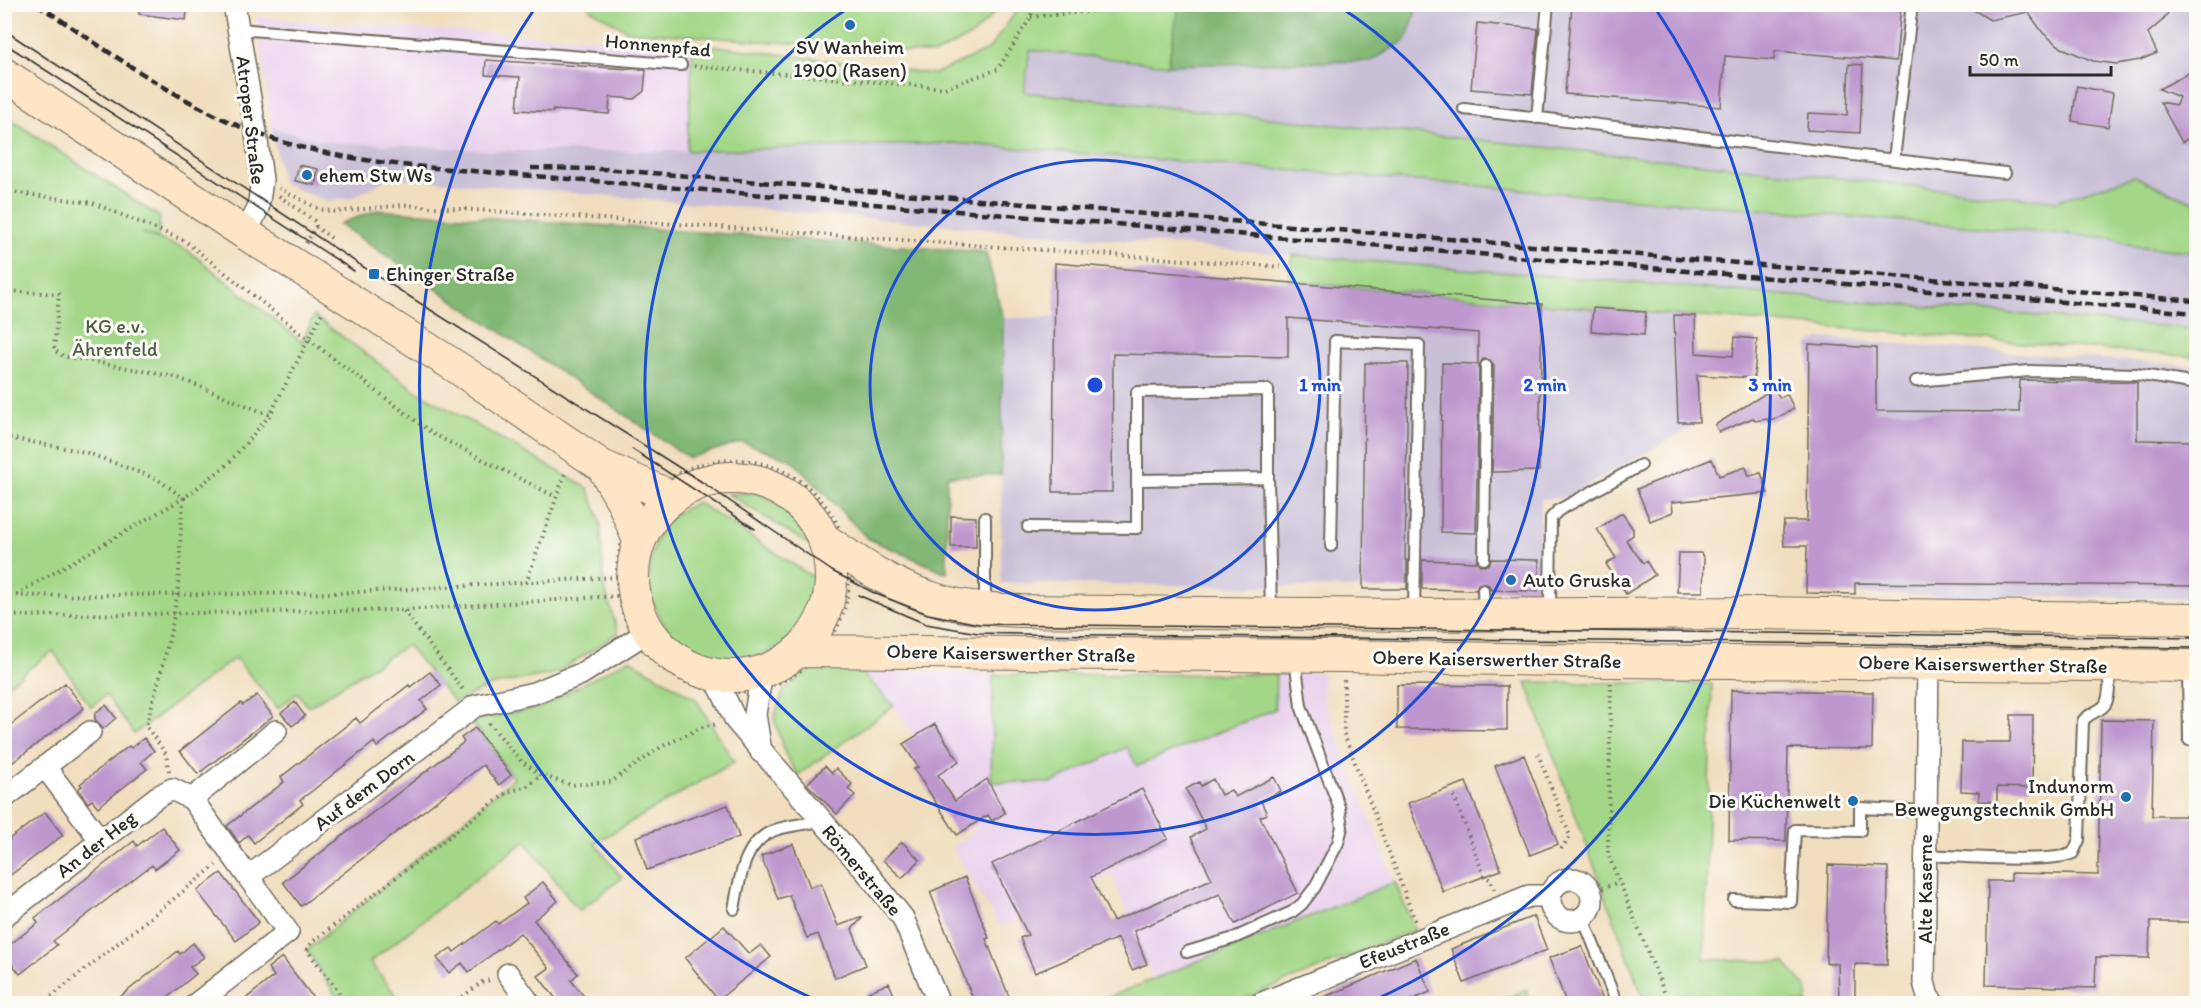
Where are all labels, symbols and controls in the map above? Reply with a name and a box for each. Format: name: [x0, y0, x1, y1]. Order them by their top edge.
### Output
marker: SV Wanheim 1900 (Rasen): [843, 18, 857, 32]
street label: Honnenpfad: [604, 28, 712, 62]
place label: SV Wanheim 1900 (Rasen): [793, 35, 907, 82]
scale bar: [1970, 39, 2111, 77]
text: 50 m: [1979, 49, 2019, 71]
street label: Atroper Straße: [231, 54, 271, 186]
place label: ehem Stw Ws: [319, 163, 432, 187]
marker: ehem Stw Ws: [300, 168, 314, 182]
place label: Ehinger Straße: [386, 262, 515, 286]
marker: Ehinger Straße: [367, 267, 381, 281]
park label: KG e.v. Ährenfeld: [72, 314, 158, 361]
text: 1 min: [1299, 374, 1341, 396]
text: 2 min: [1524, 374, 1567, 396]
text: 3 min: [1748, 374, 1792, 396]
centre of rings: [1085, 375, 1105, 395]
place label: Auto Gruska: [1523, 568, 1632, 592]
marker: Auto Gruska: [1504, 573, 1518, 587]
street label: Obere Kaiserswerther Straße: [886, 639, 1136, 667]
street label: Obere Kaiserswerther Straße: [1372, 645, 1622, 673]
street label: Obere Kaiserswerther Straße: [1858, 650, 2108, 678]
street label: Auf dem Dorn: [309, 744, 419, 835]
place label: Indunorm Bewegungstechnik GmbH: [1894, 774, 2114, 821]
place label: Die Küchenwelt: [1708, 789, 1841, 813]
marker: Indunorm Bewegungstechnik GmbH: [2119, 790, 2133, 804]
marker: Die Küchenwelt: [1846, 794, 1860, 808]
street label: An der Heg: [51, 805, 141, 883]
street label: Römerstraße: [817, 819, 907, 921]
street label: Alte Kaserne: [1913, 834, 1937, 944]
street label: Efeustraße: [1355, 916, 1453, 974]

